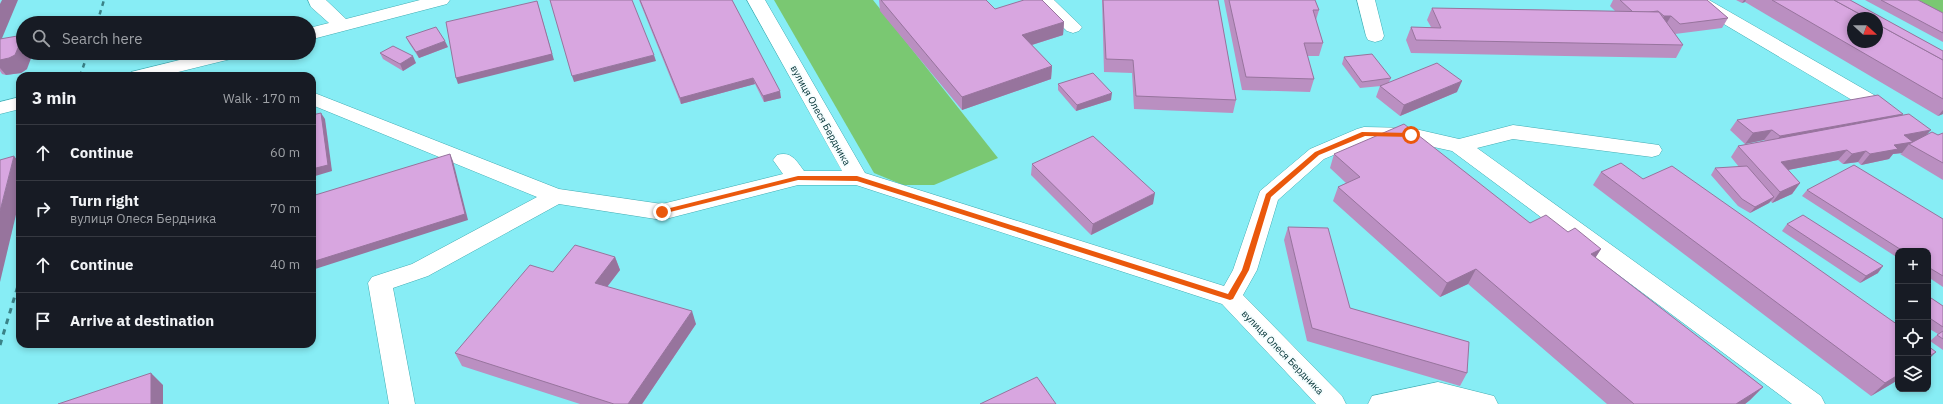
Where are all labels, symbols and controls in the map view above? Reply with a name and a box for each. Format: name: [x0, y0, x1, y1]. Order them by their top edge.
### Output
north arrow: [1847, 12, 1883, 48]
search box: [16, 16, 316, 60]
icon: search: [30, 27, 52, 49]
text: Search here: [62, 29, 142, 48]
street label: вулиця Олеся Бердника: [788, 63, 854, 168]
text: 3 min: [32, 87, 76, 109]
text: Walk · 170 m: [223, 90, 300, 107]
route start: [1402, 126, 1420, 144]
icon: ahead: [32, 142, 54, 164]
text: Continue: [70, 143, 134, 162]
text: 60 m: [270, 144, 300, 161]
text: Turn right: [70, 191, 139, 210]
icon: right: [32, 198, 54, 220]
text: 70 m: [270, 200, 300, 217]
route end: [653, 203, 671, 221]
text: вулиця Олеся Бердника: [70, 210, 216, 227]
map controls: [1895, 248, 1931, 392]
button: +: [1895, 248, 1931, 284]
icon: ahead: [32, 254, 54, 276]
text: Continue: [70, 255, 134, 274]
text: 40 m: [270, 256, 300, 273]
button: −: [1895, 284, 1931, 320]
street label: вулиця Олеся Бердника: [1239, 307, 1327, 398]
icon: arrive: [32, 310, 54, 332]
text: Arrive at destination: [70, 311, 214, 330]
button: locate: [1895, 320, 1931, 356]
button: layers: [1895, 356, 1931, 392]

